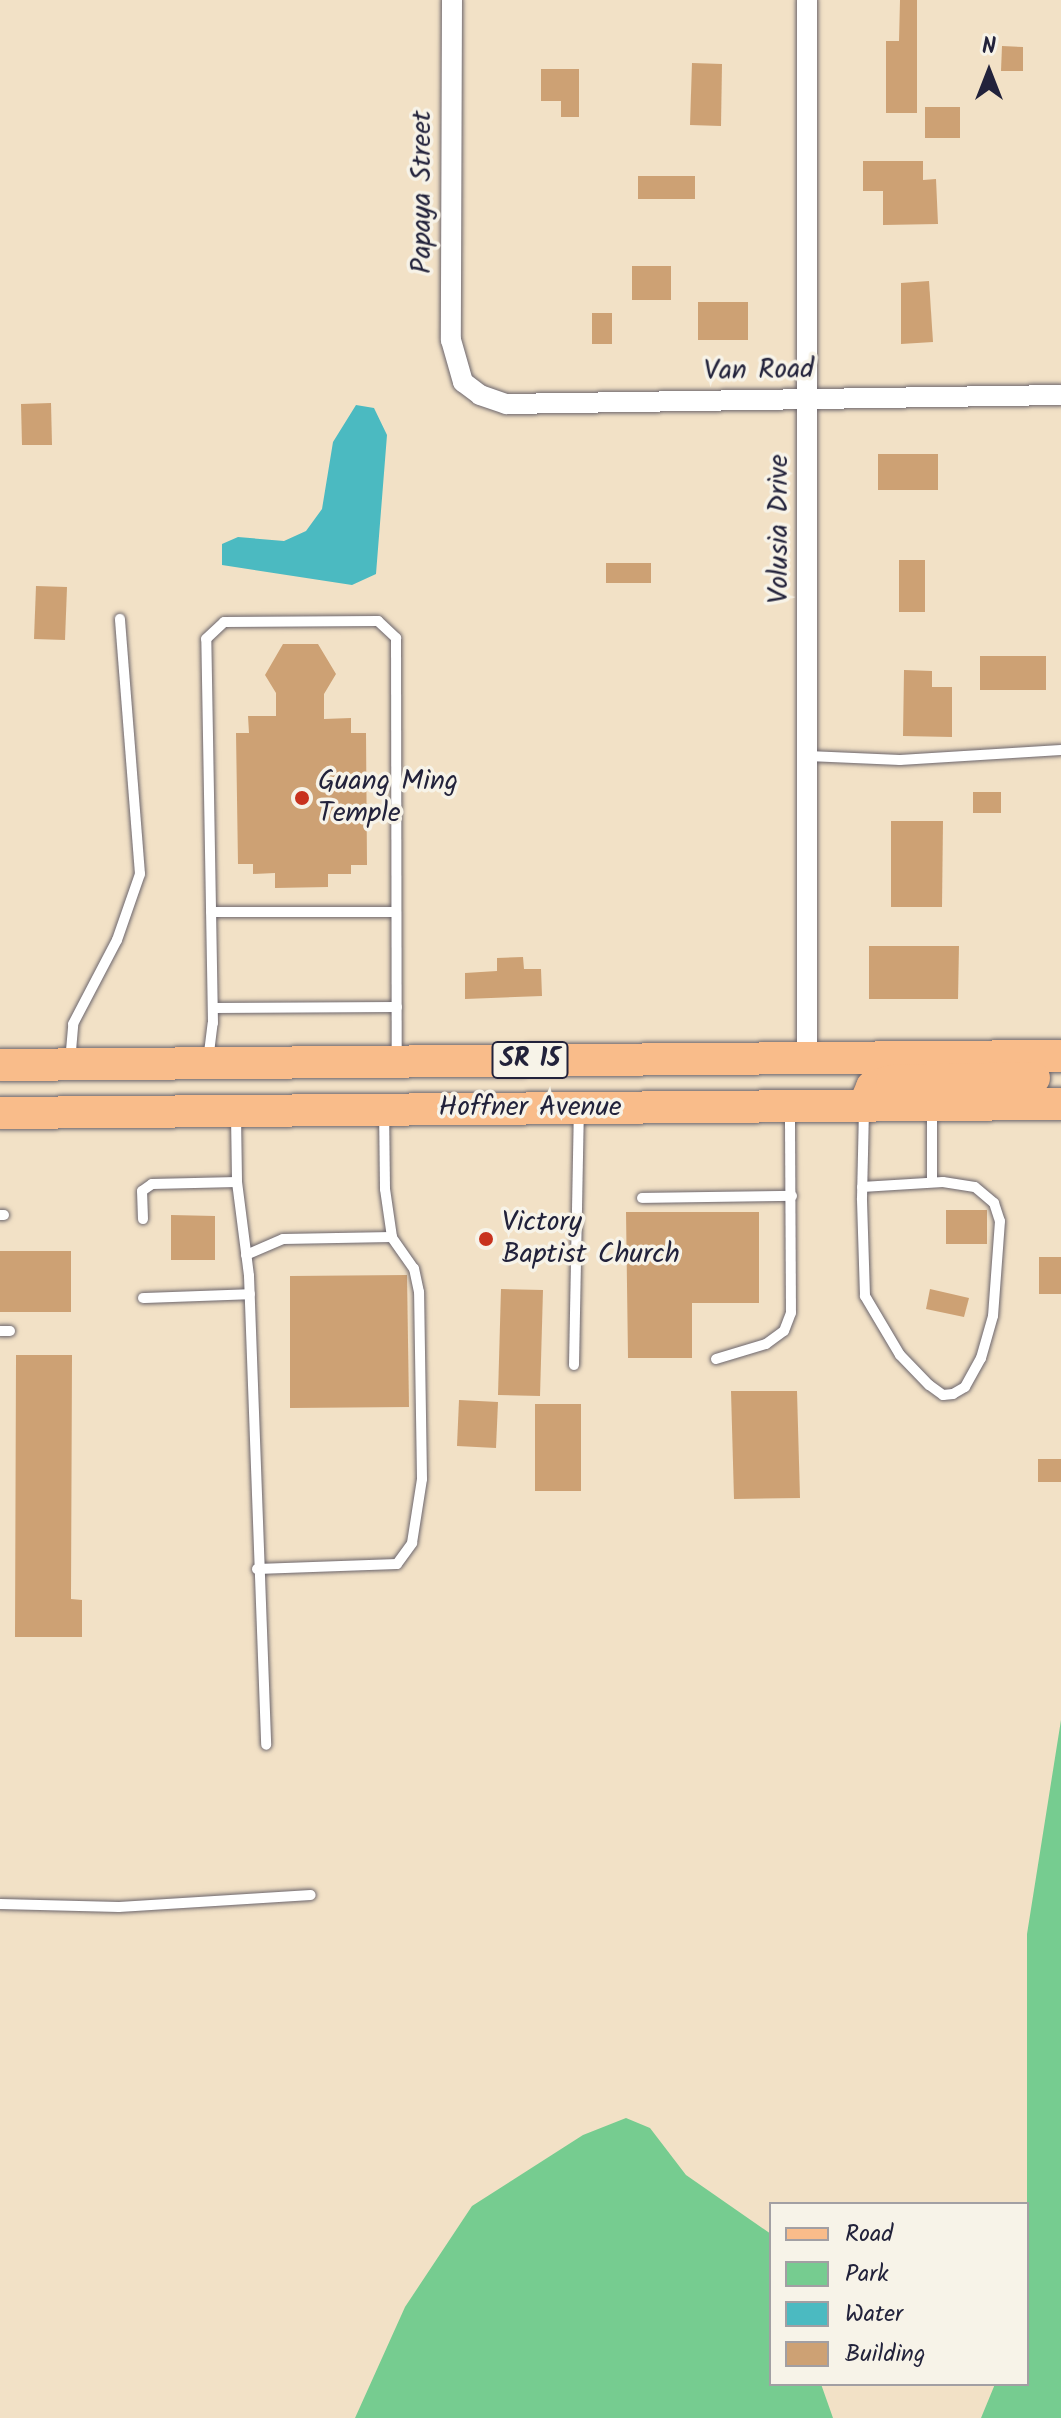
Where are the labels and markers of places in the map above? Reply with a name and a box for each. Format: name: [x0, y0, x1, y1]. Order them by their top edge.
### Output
place label: Guang Ming Temple: [318, 765, 458, 831]
marker: Guang Ming Temple: [293, 789, 311, 807]
place label: Victory Baptist Church: [502, 1206, 680, 1272]
marker: Victory Baptist Church: [477, 1230, 495, 1248]

